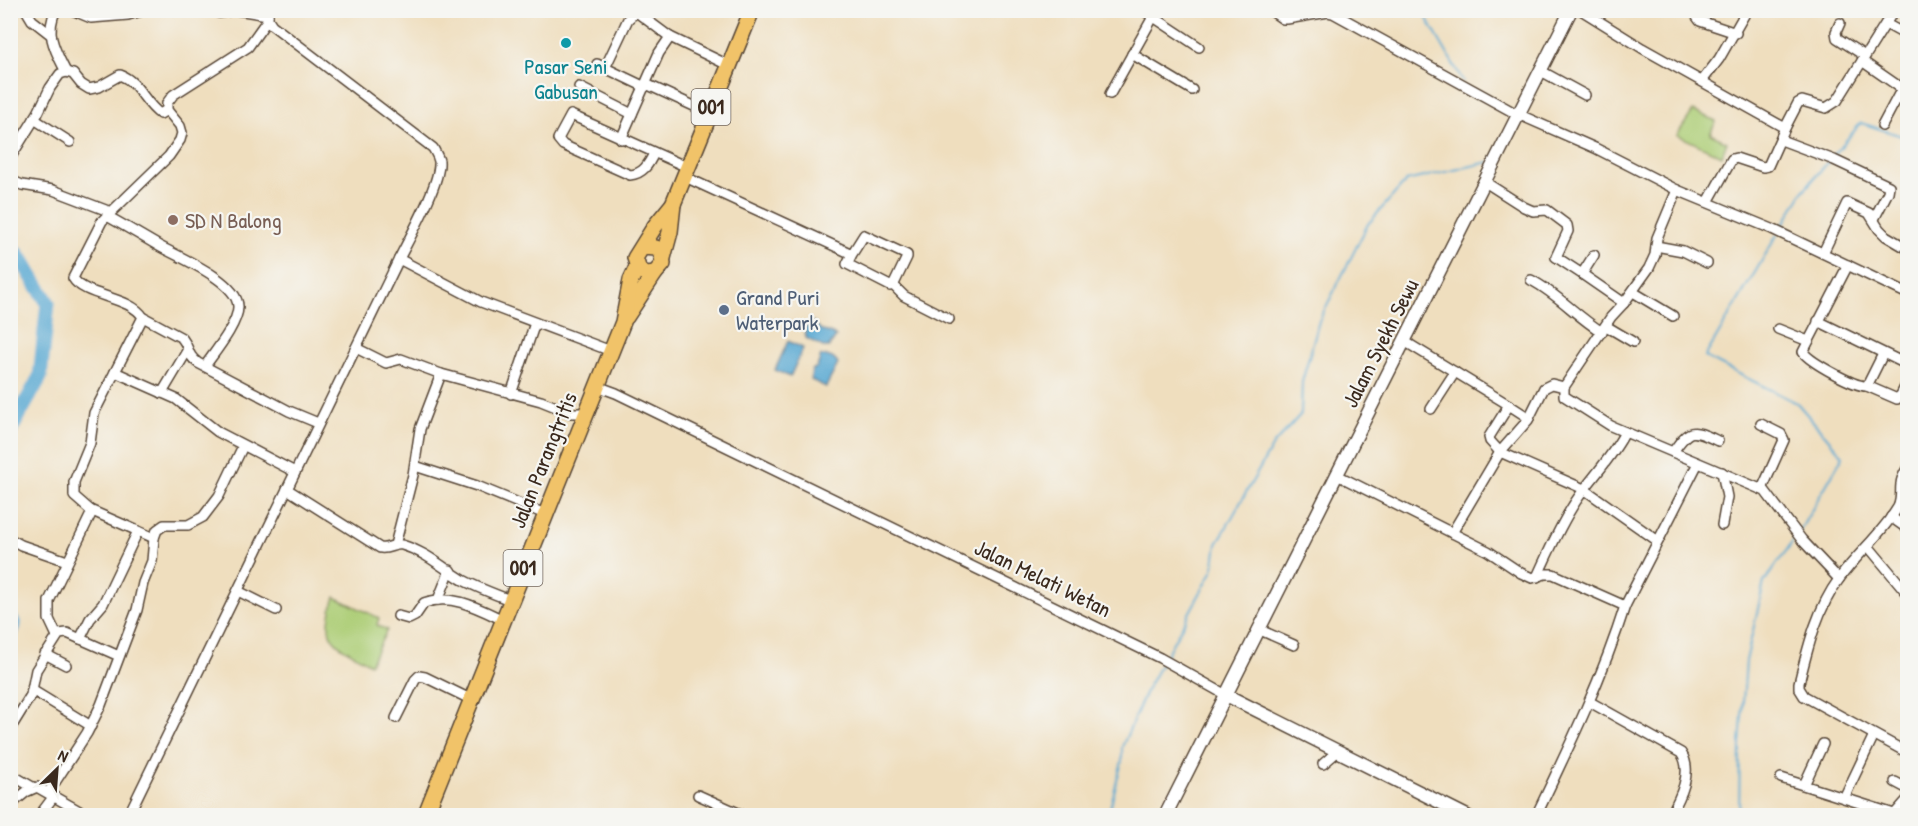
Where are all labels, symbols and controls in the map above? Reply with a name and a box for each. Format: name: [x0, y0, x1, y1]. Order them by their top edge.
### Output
marker: Pasar Seni Gabusan: [559, 36, 573, 50]
place label: Pasar Seni Gabusan: [524, 51, 608, 106]
road number: 001: [692, 89, 730, 125]
place label: SD N Balong: [185, 205, 282, 235]
marker: SD N Balong: [166, 213, 180, 227]
street label: Jalam Syekh Sewu: [1335, 273, 1425, 412]
place label: Grand Puri Waterpark: [736, 282, 820, 337]
marker: Grand Puri Waterpark: [717, 303, 731, 317]
street label: Jalan Parangtritis: [502, 388, 584, 532]
street label: Jalan Melati Wetan: [970, 532, 1116, 624]
road number: 001: [504, 550, 542, 586]
north arrow: [27, 739, 87, 799]
text: N: [55, 744, 72, 767]

